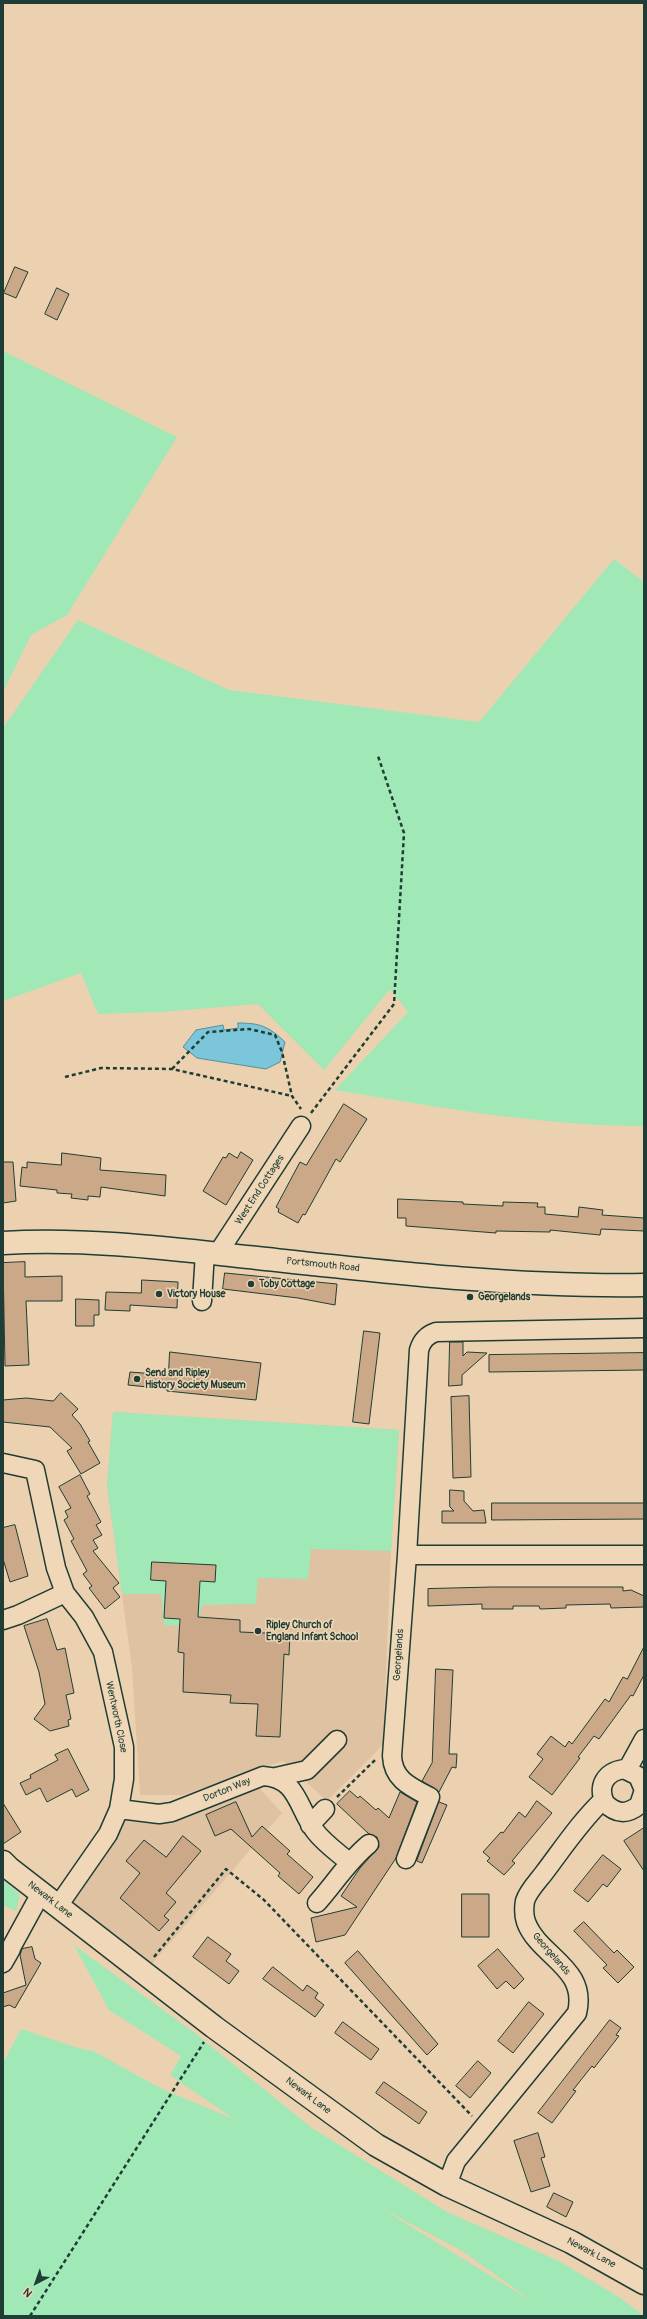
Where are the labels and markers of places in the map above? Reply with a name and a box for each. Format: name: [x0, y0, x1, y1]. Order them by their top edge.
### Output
place label: Toby Cottage: [259, 1278, 315, 1290]
marker: Toby Cottage: [246, 1279, 256, 1289]
place label: Victory House: [167, 1288, 225, 1300]
marker: Victory House: [154, 1289, 164, 1299]
place label: Georgelands: [478, 1291, 530, 1303]
marker: Georgelands: [465, 1292, 475, 1302]
place label: Send and Ripley History Society Museum: [145, 1367, 246, 1390]
marker: Send and Ripley History Society Museum: [132, 1374, 142, 1384]
place label: Ripley Church of England Infant School: [266, 1619, 358, 1642]
marker: Ripley Church of England Infant School: [253, 1626, 263, 1636]

